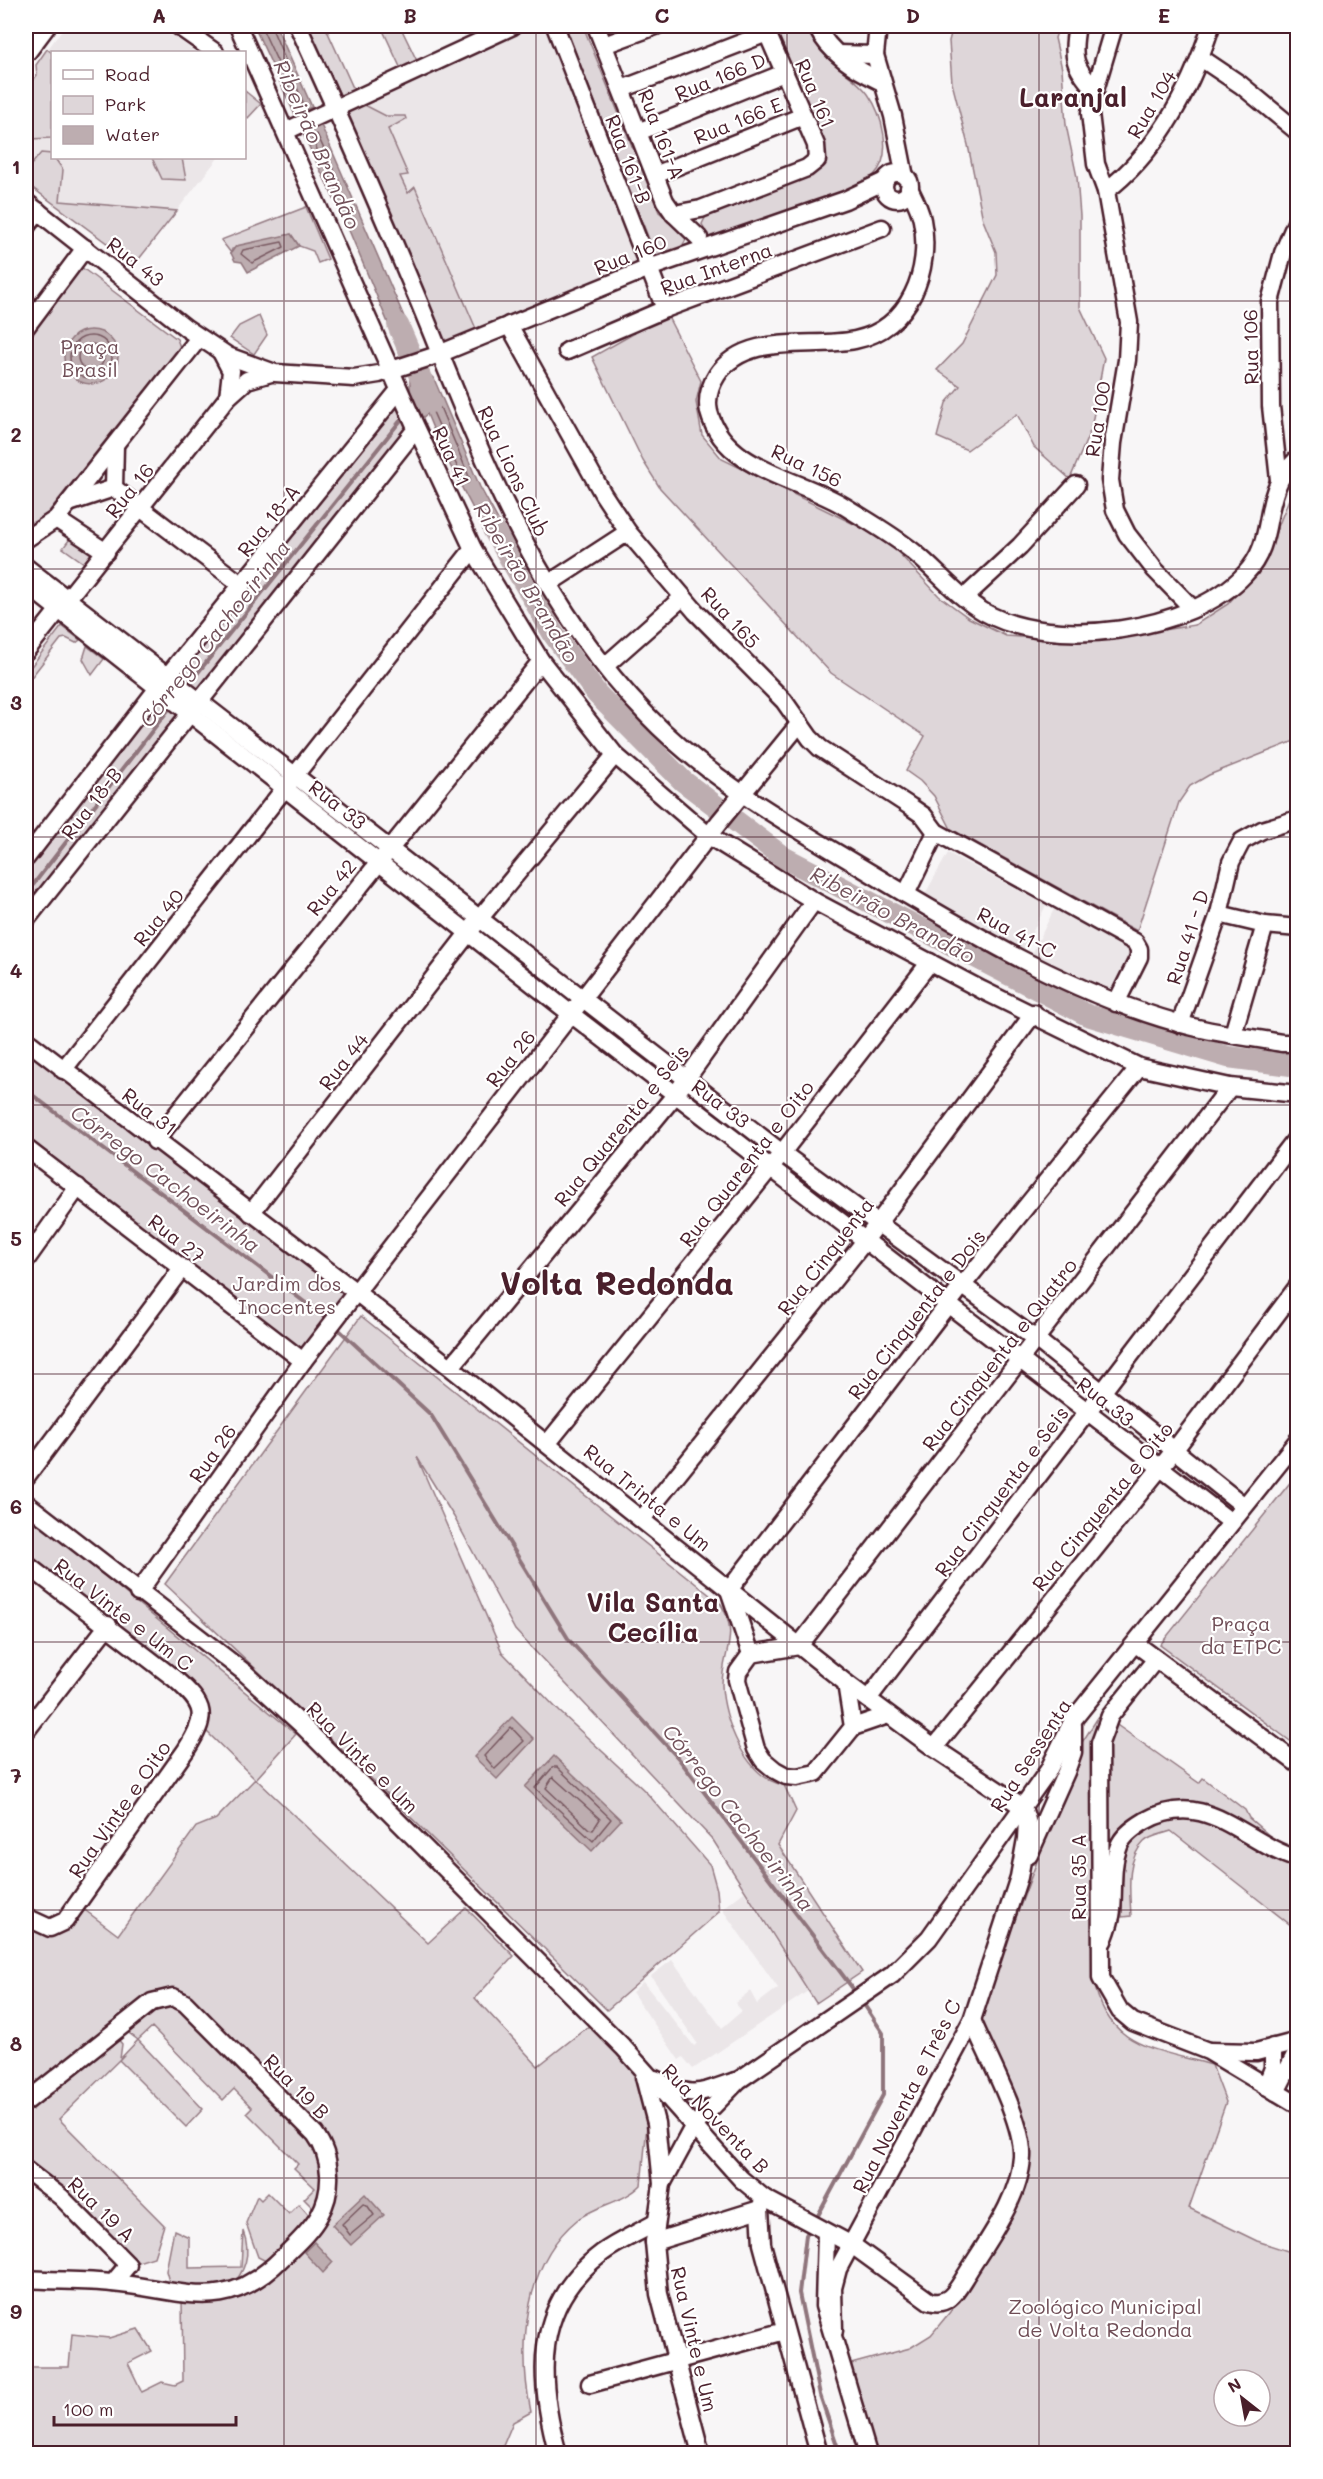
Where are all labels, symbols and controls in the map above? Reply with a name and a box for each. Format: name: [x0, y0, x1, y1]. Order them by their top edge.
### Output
text: A: [152, 2, 166, 28]
text: B: [403, 2, 417, 28]
text: C: [655, 2, 670, 28]
text: D: [906, 2, 920, 28]
text: E: [1158, 2, 1170, 28]
street label: Rua 166 D: [671, 46, 769, 106]
legend: [51, 51, 246, 159]
water label: Ribeirão Brandão: [269, 55, 367, 233]
street label: Rua 161: [790, 55, 842, 131]
text: Road: [105, 62, 150, 86]
street label: Rua 104: [1120, 65, 1182, 143]
district label: Laranjal: [1019, 80, 1127, 114]
street label: Rua 161-A: [633, 85, 691, 183]
street label: Rua 166 E: [690, 90, 786, 150]
text: Park: [105, 92, 146, 116]
street label: Rua 161-B: [600, 111, 658, 207]
text: Water: [105, 122, 160, 146]
text: 1: [12, 153, 20, 179]
street label: Rua 160: [590, 228, 670, 280]
street label: Rua 43: [102, 230, 170, 292]
street label: Rua Interna: [656, 236, 776, 300]
street label: Rua 106: [1236, 309, 1264, 385]
park label: Praça Brasil: [61, 333, 119, 382]
street label: Rua 100: [1078, 379, 1116, 459]
street label: Rua Lions Club: [472, 401, 556, 541]
text: 2: [10, 421, 22, 447]
street label: Rua 41: [427, 422, 477, 490]
street label: Rua 156: [767, 437, 847, 493]
street label: Rua 16: [99, 457, 159, 523]
street label: Rua 18-A: [231, 478, 305, 562]
water label: Ribeirão Brandão: [468, 497, 586, 667]
water label: Córrego Cachoeirinha: [132, 534, 296, 732]
street label: Rua 165: [696, 581, 766, 653]
text: 3: [10, 689, 22, 715]
street label: Rua 18-B: [55, 762, 127, 844]
street label: Rua 33: [304, 773, 372, 835]
street label: Rua 42: [300, 853, 362, 921]
water label: Ribeirão Brandão: [806, 859, 980, 969]
street label: Rua 40: [127, 883, 189, 951]
street label: Rua 41 - D: [1159, 886, 1215, 988]
street label: Rua 41-C: [973, 900, 1061, 964]
text: 4: [10, 957, 23, 983]
street label: Rua 26: [479, 1024, 541, 1092]
street label: Rua 44: [312, 1027, 374, 1095]
street label: Rua Quarenta e Seis: [548, 1039, 694, 1211]
street label: Rua 33: [687, 1073, 755, 1133]
street label: Rua Quarenta e Oito: [673, 1074, 819, 1251]
street label: Rua 31: [117, 1081, 183, 1141]
water label: Córrego Cachoeirinha: [66, 1098, 266, 1258]
street label: Rua Cinquenta: [771, 1192, 879, 1320]
street label: Rua 27: [143, 1208, 211, 1268]
street label: Rua Cinquenta e Dois: [841, 1224, 991, 1404]
text: 5: [10, 1225, 22, 1251]
street label: Rua Cinquenta e Quatro: [916, 1252, 1082, 1456]
district label: Volta Redonda: [500, 1261, 734, 1303]
park label: Jardim dos Inocentes: [233, 1270, 341, 1319]
street label: Rua 33: [1072, 1370, 1140, 1432]
street label: Rua Cinquenta e Seis: [928, 1400, 1074, 1582]
street label: Rua Cinquenta e Oito: [1026, 1416, 1178, 1596]
street label: Rua 26: [182, 1419, 242, 1487]
street label: Rua Trinta e Um: [579, 1438, 717, 1556]
text: 6: [10, 1493, 22, 1519]
street label: Rua Vinte e Um C: [49, 1552, 199, 1676]
district label: Vila Santa Cecília: [586, 1585, 720, 1649]
park label: Praça da ETPC: [1201, 1610, 1281, 1659]
street label: Rua Sessenta: [984, 1693, 1076, 1817]
street label: Rua Vinte e Um: [301, 1695, 425, 1819]
water label: Córrego Cachoeirinha: [657, 1718, 821, 1916]
street label: Rua Vinte e Oito: [62, 1735, 176, 1883]
text: 7: [10, 1762, 22, 1788]
street label: Rua 35 A: [1065, 1834, 1091, 1920]
street label: Rua Noventa e Três C: [846, 1995, 966, 2197]
text: 8: [10, 2030, 22, 2056]
street label: Rua 19 B: [259, 2048, 335, 2124]
street label: Rua Noventa B: [657, 2057, 775, 2179]
street label: Rua 19 A: [63, 2171, 141, 2247]
street label: Rua Vinte e Um: [666, 2264, 724, 2414]
park label: Zoológico Municipal de Volta Redonda: [1008, 2293, 1202, 2342]
text: 9: [10, 2298, 22, 2324]
north arrow: [1212, 2368, 1272, 2428]
text: N: [1223, 2373, 1245, 2397]
scale bar: [54, 2389, 236, 2427]
text: 100 m: [63, 2397, 113, 2421]

